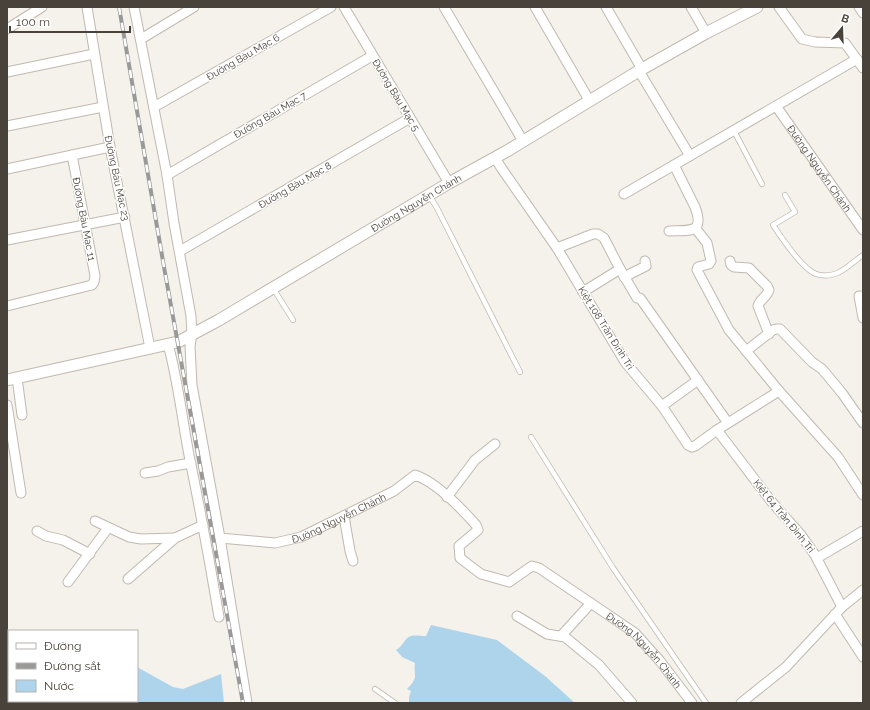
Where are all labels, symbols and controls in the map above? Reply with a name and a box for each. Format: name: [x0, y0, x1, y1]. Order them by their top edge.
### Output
scale bar: [10, 8, 130, 34]
north arrow: [822, 8, 862, 48]
text: B: [839, 12, 851, 27]
text: 100 m: [16, 15, 50, 29]
street label: Đường Bàu Mạc 6: [204, 32, 282, 82]
street label: Đường Bàu Mạc 5: [370, 57, 422, 133]
street label: Đường Bàu Mạc 7: [232, 89, 309, 140]
street label: Đường Nguyễn Chánh: [786, 123, 854, 214]
street label: Đường Bàu Mạc 23: [103, 134, 131, 222]
street label: Đường Bàu Mạc 8: [257, 160, 334, 210]
street label: Đường Nguyễn Chánh: [369, 172, 463, 234]
street label: Đường Bàu Mạc 11: [70, 176, 98, 263]
street label: Kiệt 108 Trần Đình Tri: [576, 284, 636, 372]
street label: Kiệt 64 Trần Đình Tri: [751, 477, 817, 555]
street label: Đường Nguyễn Chánh: [291, 490, 388, 544]
street label: Đường Nguyễn Chánh: [604, 610, 684, 690]
legend: [8, 630, 138, 702]
text: Đường: [44, 639, 81, 653]
text: Đường sắt: [44, 659, 101, 673]
text: Nước: [44, 679, 75, 693]

